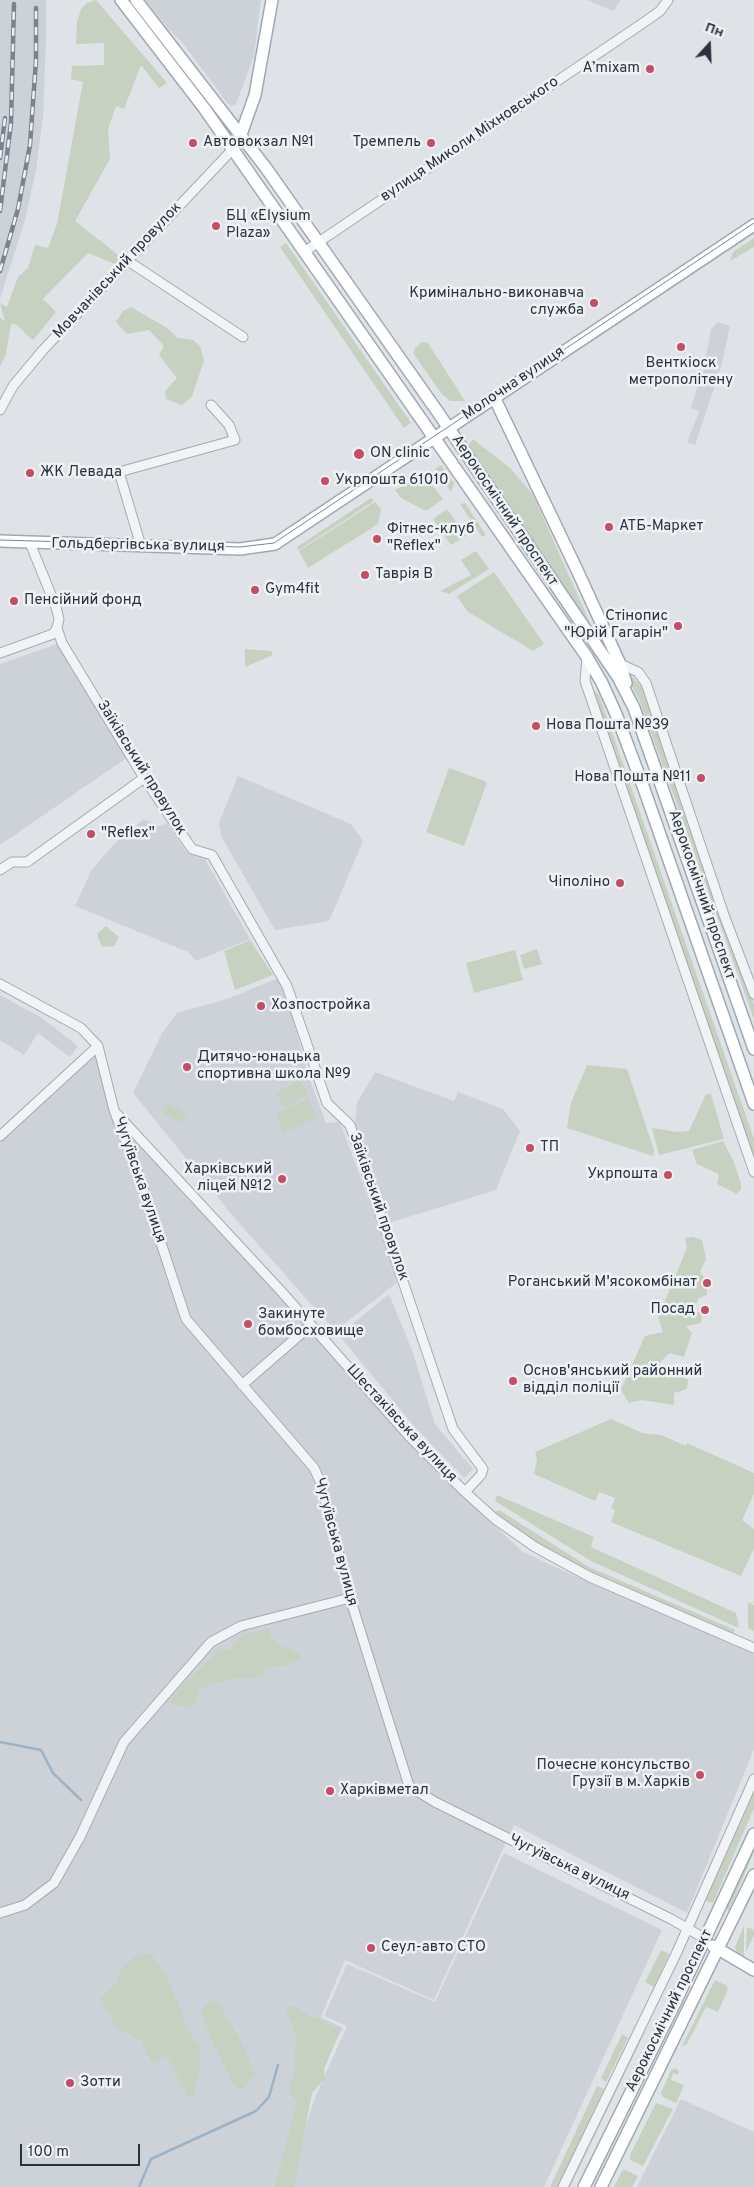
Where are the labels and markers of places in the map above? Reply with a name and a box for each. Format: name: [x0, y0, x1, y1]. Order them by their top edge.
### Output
place label: A’mixam: [582, 60, 640, 78]
marker: A’mixam: [644, 63, 656, 75]
place label: Автовокзал №1: [203, 134, 314, 152]
place label: Тремпель: [353, 134, 421, 152]
marker: Автовокзал №1: [187, 137, 199, 149]
marker: Тремпель: [425, 137, 437, 149]
place label: БЦ «Elysium Plaza»: [226, 208, 311, 243]
marker: БЦ «Elysium Plaza»: [210, 220, 222, 232]
place label: Кримінально-виконавча служба: [409, 285, 584, 320]
marker: Кримінально-виконавча служба: [588, 297, 600, 309]
marker: Венткіоск метрополітену: [675, 341, 687, 353]
place label: Венткіоск метрополітену: [629, 355, 733, 390]
place label: ON clinic: [370, 445, 430, 463]
marker: ON clinic: [352, 447, 366, 461]
place label: ЖК Левада: [40, 464, 122, 482]
marker: ЖК Левада: [24, 467, 36, 479]
place label: Укрпошта 61010: [335, 472, 449, 490]
marker: Укрпошта 61010: [319, 475, 331, 487]
place label: АТБ-Маркет: [619, 518, 703, 536]
place label: Фітнес-клуб "Reflex": [387, 521, 474, 556]
marker: АТБ-Маркет: [603, 521, 615, 533]
marker: Фітнес-клуб "Reflex": [371, 533, 383, 545]
place label: Таврія В: [375, 566, 433, 584]
marker: Таврія В: [359, 569, 371, 581]
place label: Gym4fit: [265, 581, 320, 599]
marker: Gym4fit: [249, 584, 261, 596]
place label: Пенсійний фонд: [24, 592, 142, 610]
marker: Пенсійний фонд: [8, 595, 20, 607]
place label: Стінопис "Юрій Гагарін": [564, 608, 668, 643]
marker: Стінопис "Юрій Гагарін": [672, 620, 684, 632]
place label: Нова Пошта №39: [546, 717, 669, 735]
marker: Нова Пошта №39: [530, 720, 542, 732]
place label: Нова Пошта №11: [574, 769, 691, 787]
marker: Нова Пошта №11: [695, 772, 707, 784]
place label: "Reflex": [101, 825, 155, 843]
marker: "Reflex": [85, 828, 97, 840]
place label: Чіполіно: [548, 874, 610, 892]
marker: Чіполіно: [614, 877, 626, 889]
place label: Хозпостройка: [271, 997, 370, 1015]
marker: Хозпостройка: [255, 1000, 267, 1012]
place label: Дитячо-юнацька спортивна школа №9: [197, 1049, 351, 1084]
marker: Дитячо-юнацька спортивна школа №9: [181, 1061, 193, 1073]
place label: ТП: [540, 1139, 559, 1157]
marker: ТП: [524, 1142, 536, 1154]
place label: Харківський ліцей №12: [184, 1161, 272, 1196]
place label: Укрпошта: [587, 1166, 658, 1184]
marker: Укрпошта: [662, 1169, 674, 1181]
marker: Харківський ліцей №12: [276, 1173, 288, 1185]
place label: Роганський М'ясокомбінат: [508, 1274, 697, 1292]
marker: Роганський М'ясокомбінат: [701, 1277, 713, 1289]
place label: Посад: [651, 1301, 695, 1319]
marker: Посад: [699, 1304, 711, 1316]
place label: Закинуте бомбосховище: [258, 1306, 364, 1341]
marker: Закинуте бомбосховище: [242, 1318, 254, 1330]
place label: Основ'янський районний відділ поліції: [523, 1363, 702, 1398]
marker: Основ'янський районний відділ поліції: [507, 1375, 519, 1387]
place label: Почесне консульство Грузії в м. Харків: [537, 1757, 690, 1792]
marker: Почесне консульство Грузії в м. Харків: [694, 1769, 706, 1781]
place label: Харківметал: [340, 1782, 429, 1800]
marker: Харківметал: [324, 1785, 336, 1797]
place label: Сеул-авто СТО: [381, 1939, 486, 1957]
marker: Сеул-авто СТО: [365, 1942, 377, 1954]
place label: Зотти: [80, 2074, 121, 2092]
marker: Зотти: [64, 2077, 76, 2089]

